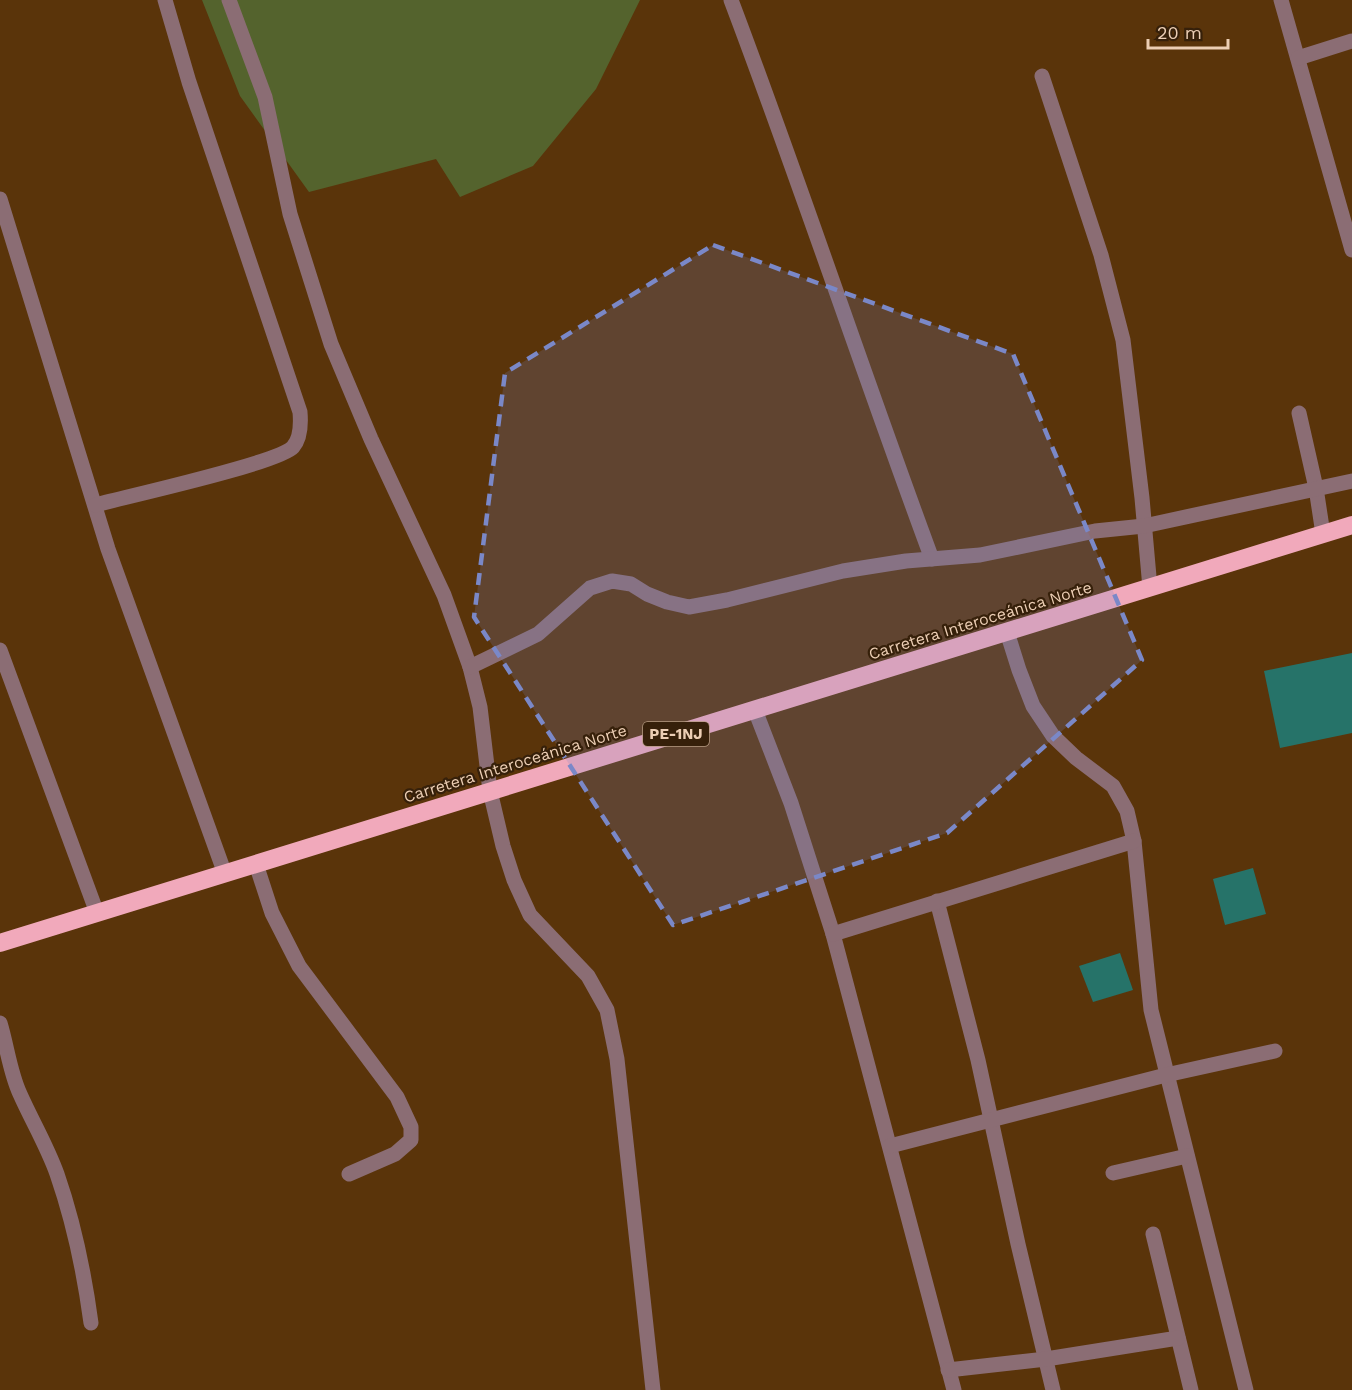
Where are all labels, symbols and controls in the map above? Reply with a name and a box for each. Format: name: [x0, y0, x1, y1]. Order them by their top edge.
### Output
scale bar: [1148, 12, 1228, 50]
text: 20 m: [1157, 22, 1202, 43]
street label: Carretera Interoceánica Norte: [866, 577, 1094, 664]
street label: Carretera Interoceánica Norte: [401, 720, 629, 807]
road number: PE-1NJ: [643, 722, 709, 746]

